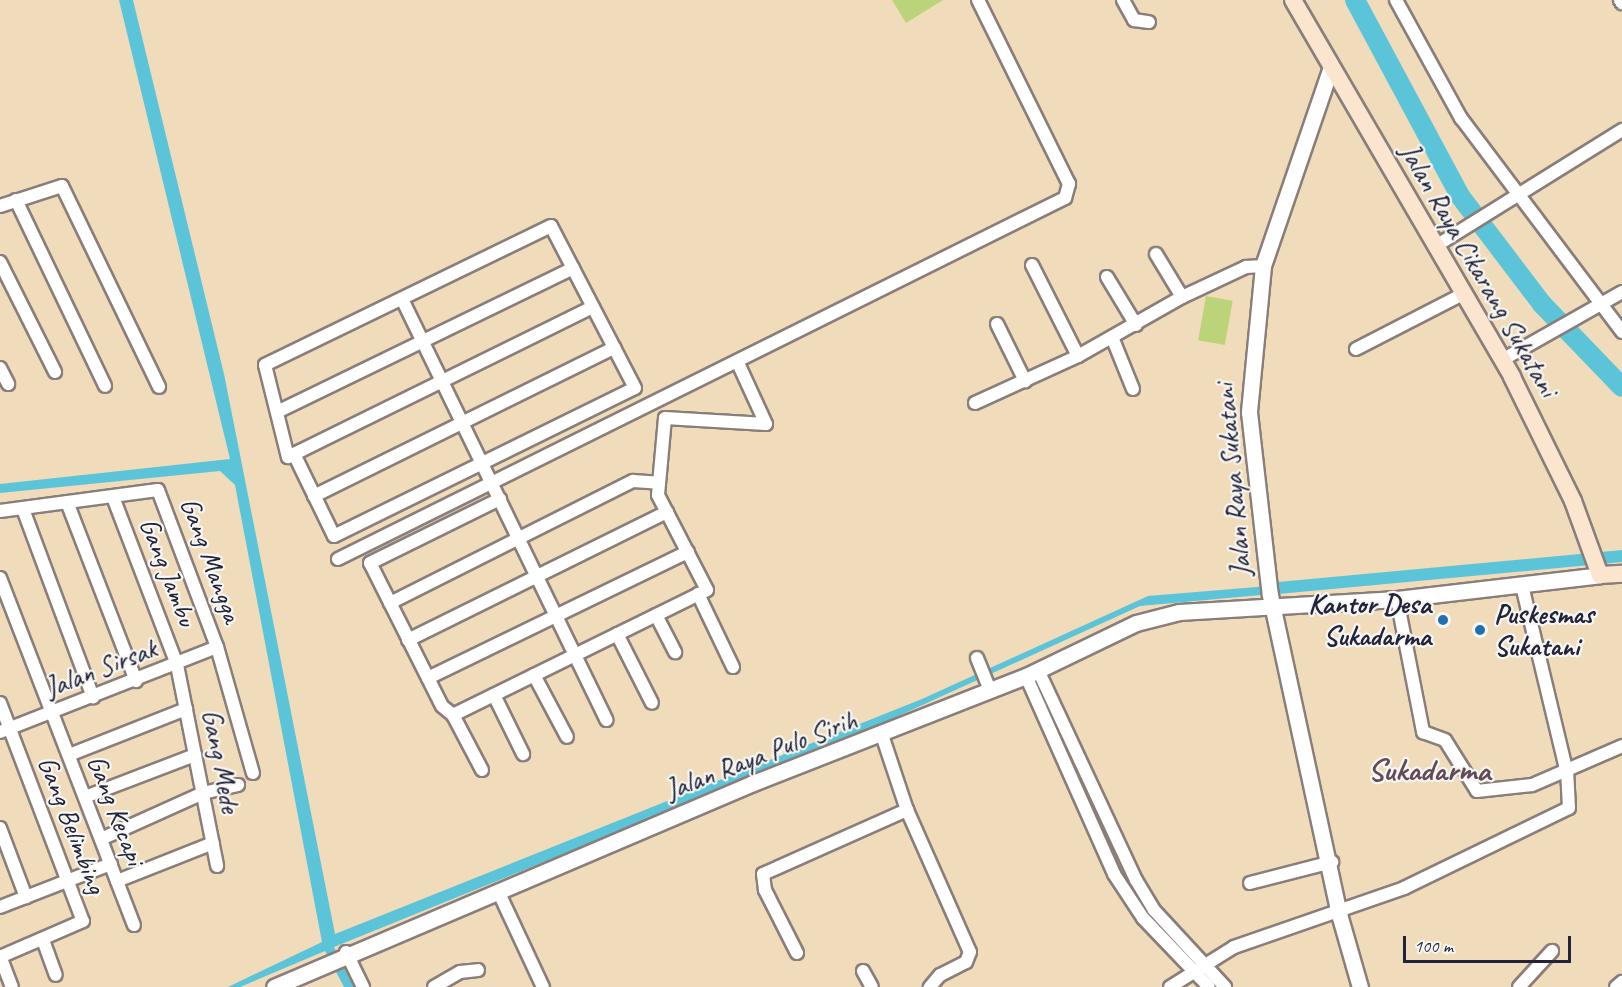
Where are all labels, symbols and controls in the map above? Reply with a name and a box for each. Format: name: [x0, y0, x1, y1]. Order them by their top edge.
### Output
street label: Jalan Raya Cikarang Sukatani: [1393, 138, 1565, 402]
street label: Jalan Raya Sukatani: [1208, 382, 1258, 578]
street label: Gang Mangga: [173, 493, 249, 627]
street label: Gang Jambu: [132, 513, 204, 631]
place label: Kantor Desa Sukadarma: [1309, 587, 1431, 653]
place label: Puskesmas Sukatani: [1494, 597, 1594, 663]
marker: Kantor Desa Sukadarma: [1436, 613, 1450, 627]
marker: Puskesmas Sukatani: [1471, 621, 1489, 639]
street label: Jalan Sirsak: [41, 631, 161, 705]
street label: Jalan Raya Pulo Sirih: [661, 703, 861, 807]
street label: Gang Mede: [195, 706, 247, 816]
street label: Gang Belimbing: [30, 751, 114, 899]
street label: Gang Kecapi: [80, 751, 152, 869]
district label: Sukadarma: [1368, 751, 1490, 789]
scale bar: [1406, 924, 1574, 962]
text: 100 m: [1414, 935, 1453, 957]

